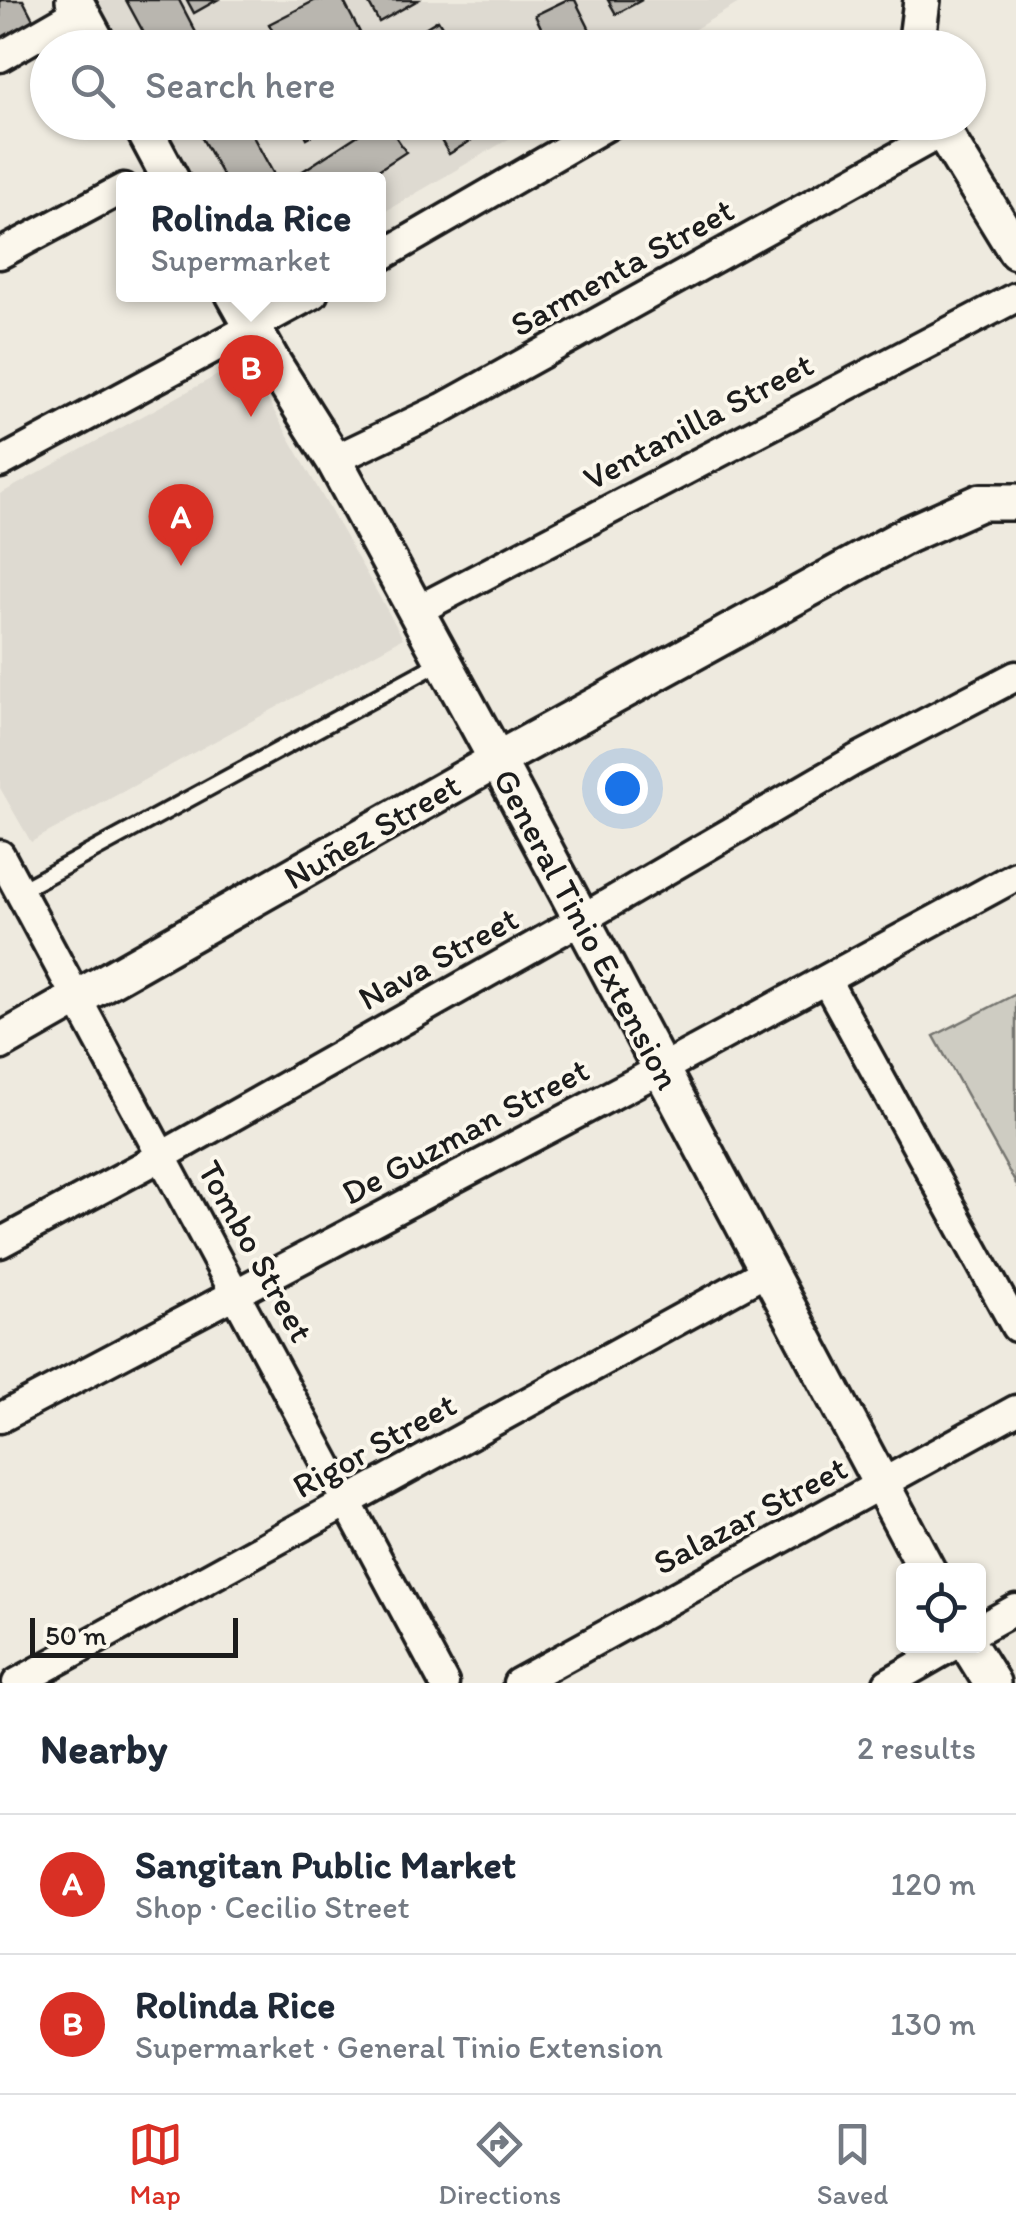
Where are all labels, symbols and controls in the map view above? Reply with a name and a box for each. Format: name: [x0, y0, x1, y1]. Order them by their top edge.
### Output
search box: [30, 30, 986, 140]
icon: search: [65, 58, 120, 113]
text: Search here: [145, 62, 336, 108]
popup: [116, 172, 386, 302]
street label: Sarmenta Street: [503, 188, 741, 346]
text: Rolinda Rice: [151, 195, 351, 241]
text: Supermarket: [151, 241, 331, 279]
pin: B: [218, 334, 284, 417]
street label: Ventanilla Street: [576, 343, 820, 499]
pin: A: [148, 484, 214, 566]
street label: General Tinio Extension: [485, 762, 689, 1097]
your location: [597, 763, 648, 814]
street label: Nuñez Street: [276, 764, 468, 898]
street label: Nava Street: [351, 897, 525, 1019]
street label: De Guzman Street: [334, 1048, 596, 1214]
street label: Tombo Street: [189, 1153, 323, 1349]
street label: Rigor Street: [285, 1383, 463, 1507]
street label: Salazar Street: [646, 1446, 854, 1584]
map controls: [896, 1563, 986, 1653]
button: locate: [896, 1563, 986, 1653]
scale bar: [30, 1613, 238, 1658]
text: 50 m: [45, 1618, 107, 1652]
text: Nearby: [40, 1723, 167, 1774]
text: 2 results: [857, 1729, 976, 1767]
text: Sangitan Public Market: [135, 1842, 516, 1888]
text: A: [62, 1865, 83, 1903]
text: 120 m: [890, 1865, 976, 1903]
text: Shop · Cecilio Street: [135, 1888, 410, 1926]
text: Rolinda Rice: [135, 1982, 335, 2028]
text: B: [62, 2005, 83, 2043]
text: 130 m: [890, 2005, 976, 2043]
text: Supermarket · General Tinio Extension: [135, 2028, 663, 2066]
tab: Map: [128, 2117, 183, 2211]
tab: Directions: [438, 2117, 561, 2211]
tab: Saved: [817, 2117, 888, 2211]

